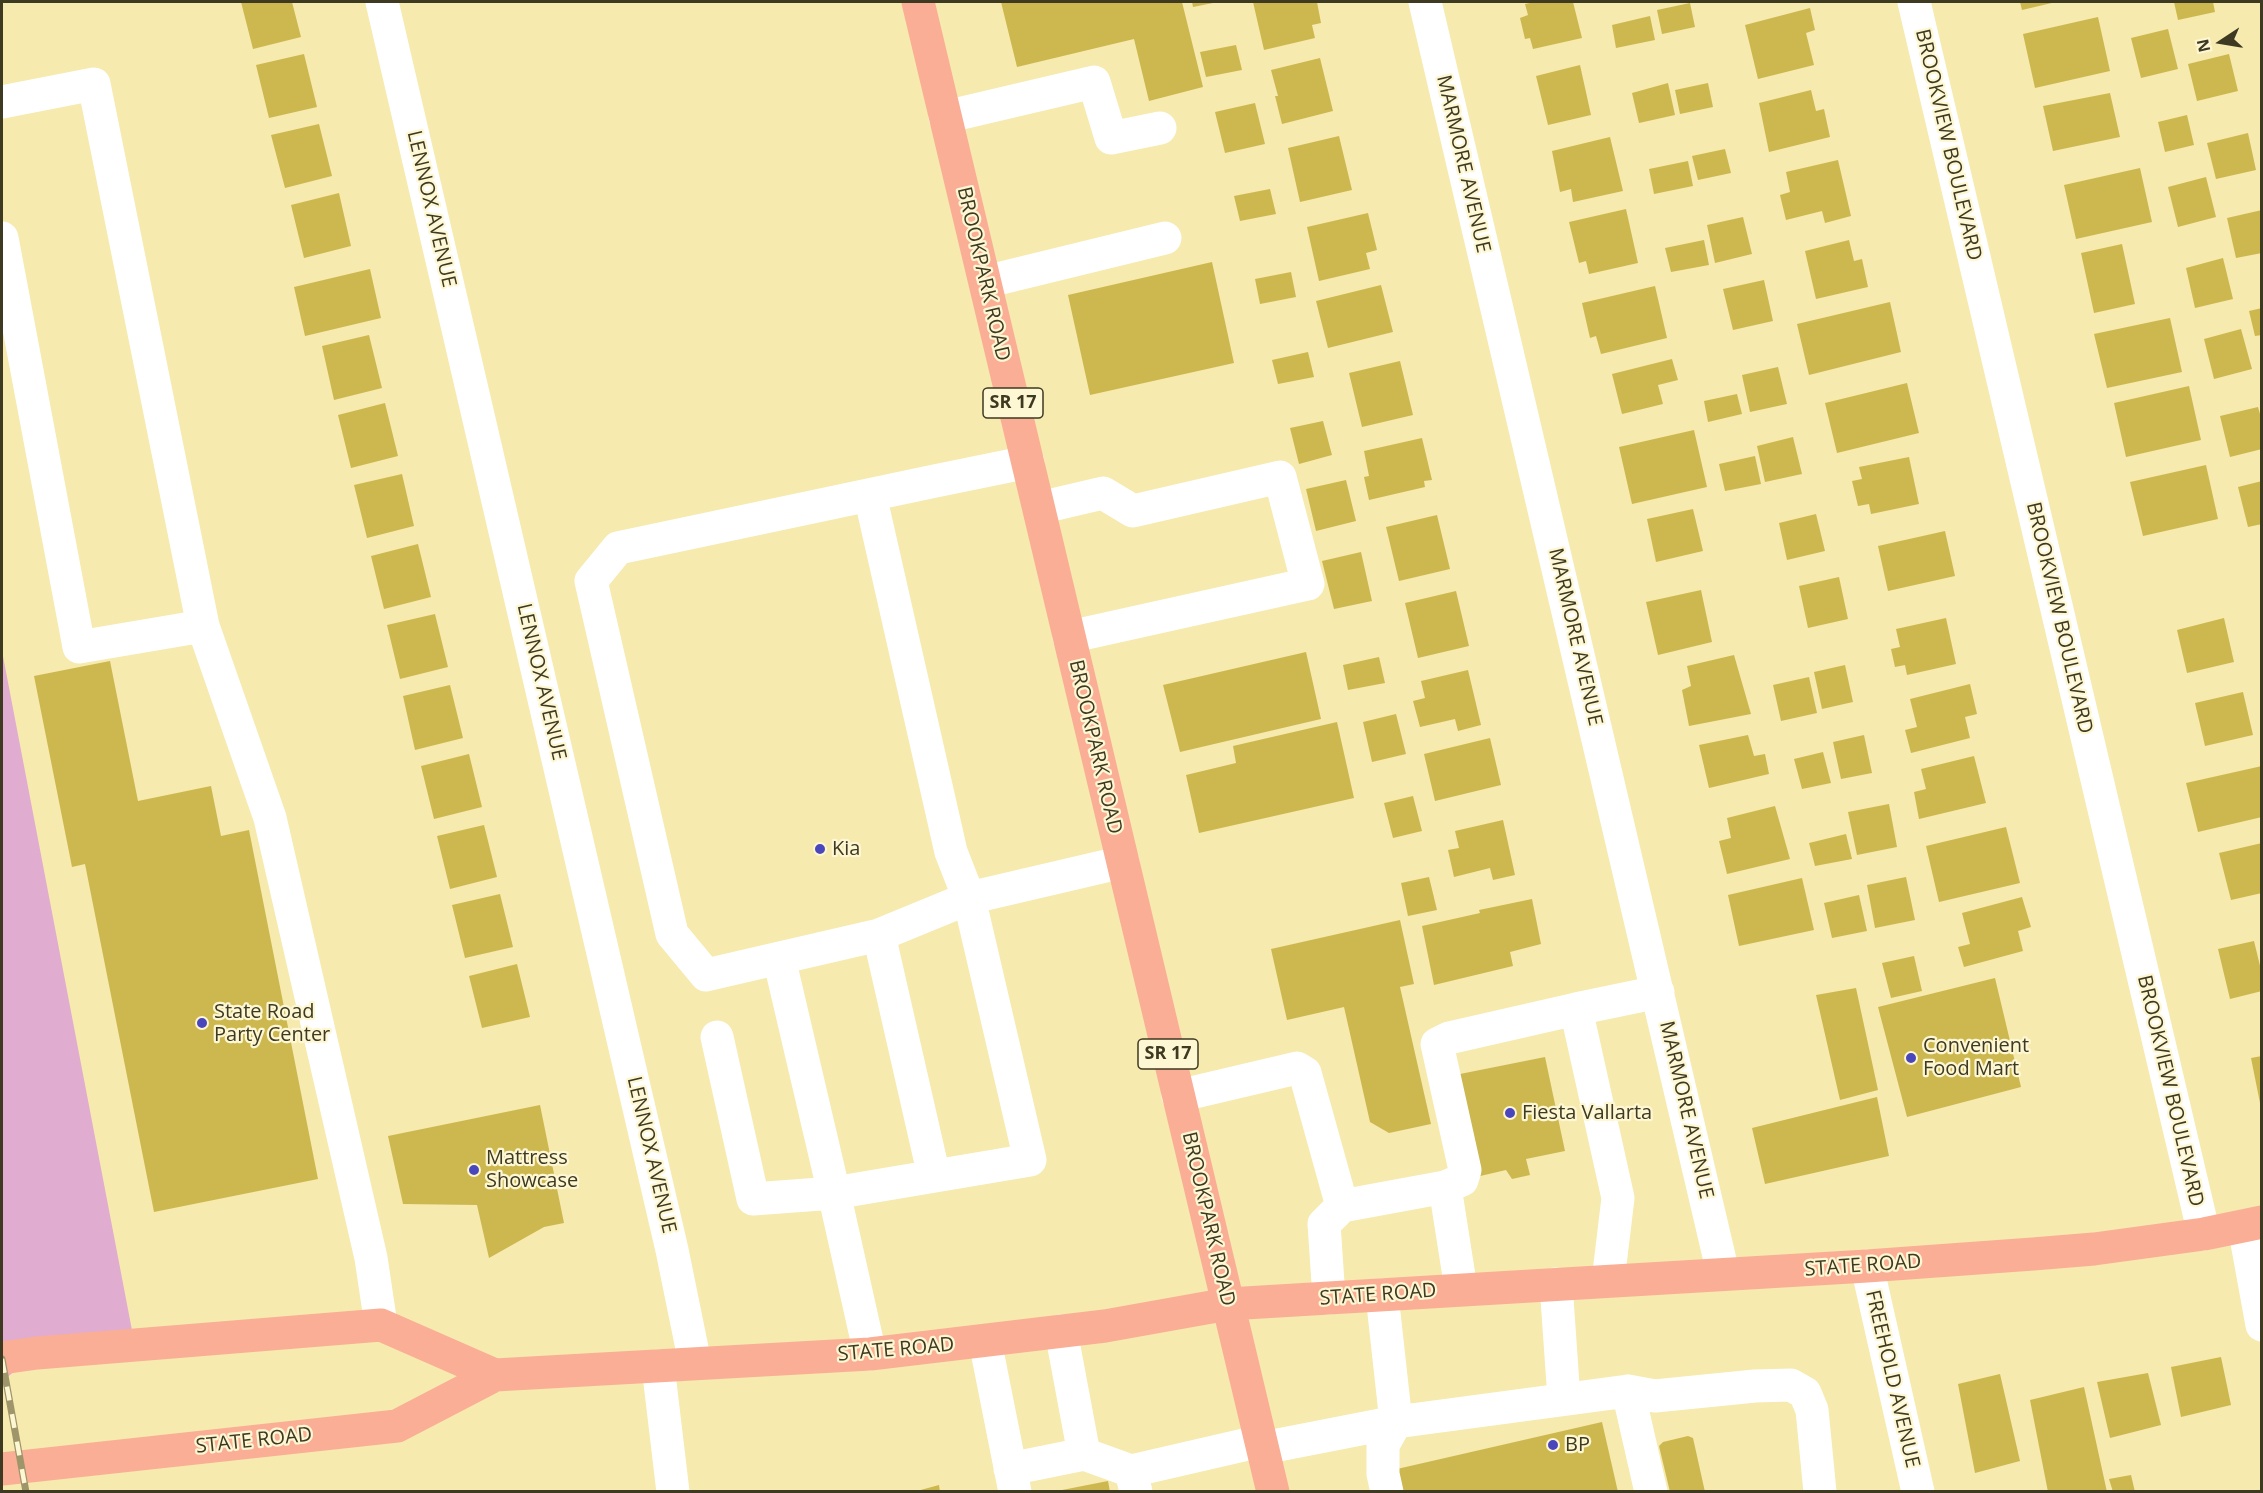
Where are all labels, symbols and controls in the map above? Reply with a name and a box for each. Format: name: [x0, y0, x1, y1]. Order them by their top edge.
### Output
north arrow: [2191, 12, 2251, 72]
street label: BROOKVIEW BOULEVARD: [1910, 27, 1986, 263]
text: N: [2191, 37, 2216, 54]
street label: MARMORE AVENUE: [1431, 73, 1495, 255]
street label: LENNOX AVENUE: [401, 128, 461, 290]
street label: BROOKPARK ROAD: [951, 185, 1015, 363]
road number: SR 17: [983, 388, 1043, 418]
street label: BROOKVIEW BOULEVARD: [2021, 500, 2097, 736]
street label: MARMORE AVENUE: [1543, 546, 1607, 728]
street label: LENNOX AVENUE: [511, 601, 571, 763]
street label: BROOKPARK ROAD: [1063, 658, 1127, 836]
place label: Kia: [832, 837, 860, 861]
marker: Kia: [813, 842, 827, 856]
street label: BROOKVIEW BOULEVARD: [2132, 973, 2208, 1209]
place label: State Road Party Center: [214, 1000, 330, 1047]
marker: State Road Party Center: [195, 1016, 209, 1030]
street label: MARMORE AVENUE: [1654, 1019, 1718, 1201]
place label: Convenient Food Mart: [1923, 1034, 2029, 1081]
road number: SR 17: [1138, 1039, 1198, 1069]
marker: Convenient Food Mart: [1904, 1051, 1918, 1065]
street label: LENNOX AVENUE: [621, 1074, 681, 1236]
place label: Fiesta Vallarta: [1522, 1101, 1652, 1125]
marker: Fiesta Vallarta: [1503, 1106, 1517, 1120]
street label: BROOKPARK ROAD: [1176, 1130, 1240, 1308]
place label: Mattress Showcase: [486, 1146, 578, 1193]
marker: Mattress Showcase: [467, 1163, 481, 1177]
street label: STATE ROAD: [1804, 1250, 1922, 1282]
street label: STATE ROAD: [1319, 1279, 1437, 1311]
street label: FREEHOLD AVENUE: [1860, 1288, 1924, 1470]
street label: STATE ROAD: [837, 1333, 955, 1367]
street label: STATE ROAD: [195, 1423, 313, 1459]
place label: BP: [1565, 1433, 1590, 1457]
marker: BP: [1546, 1438, 1560, 1452]

